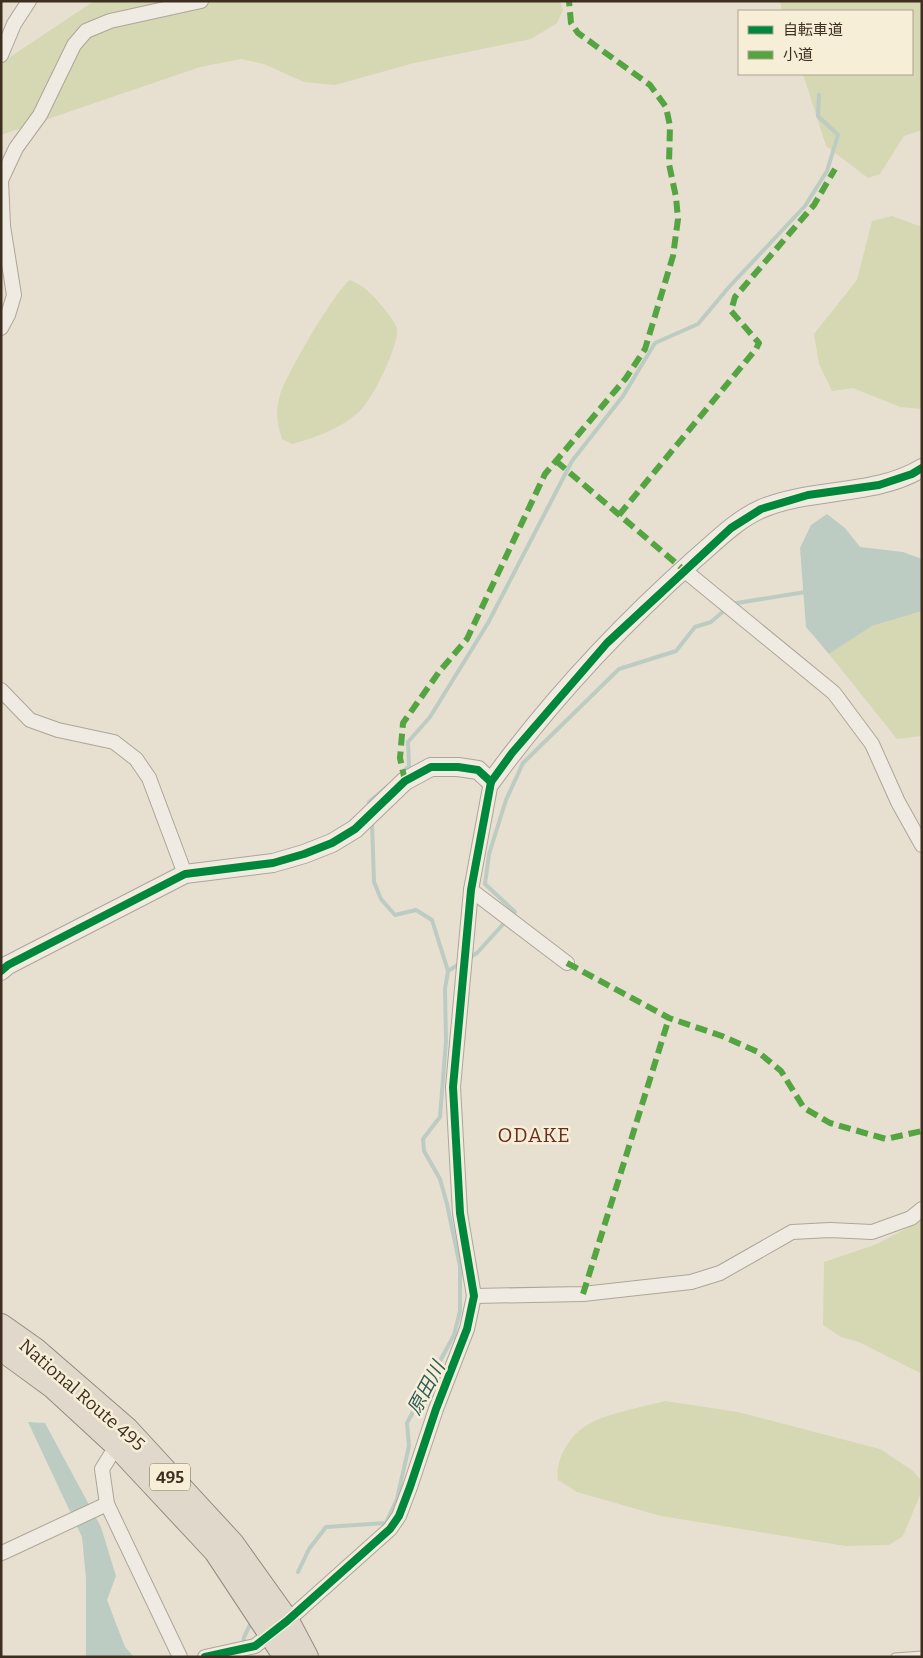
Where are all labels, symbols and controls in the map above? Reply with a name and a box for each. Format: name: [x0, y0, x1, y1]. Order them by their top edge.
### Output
legend: [738, 10, 913, 75]
text: 自転車道: [783, 21, 843, 39]
text: 小道: [783, 46, 813, 64]
district label: ODAKE: [497, 1123, 571, 1147]
street label: National Route 495: [15, 1334, 149, 1456]
water label: 原田川: [402, 1356, 450, 1419]
road number: 495: [150, 1464, 190, 1490]

